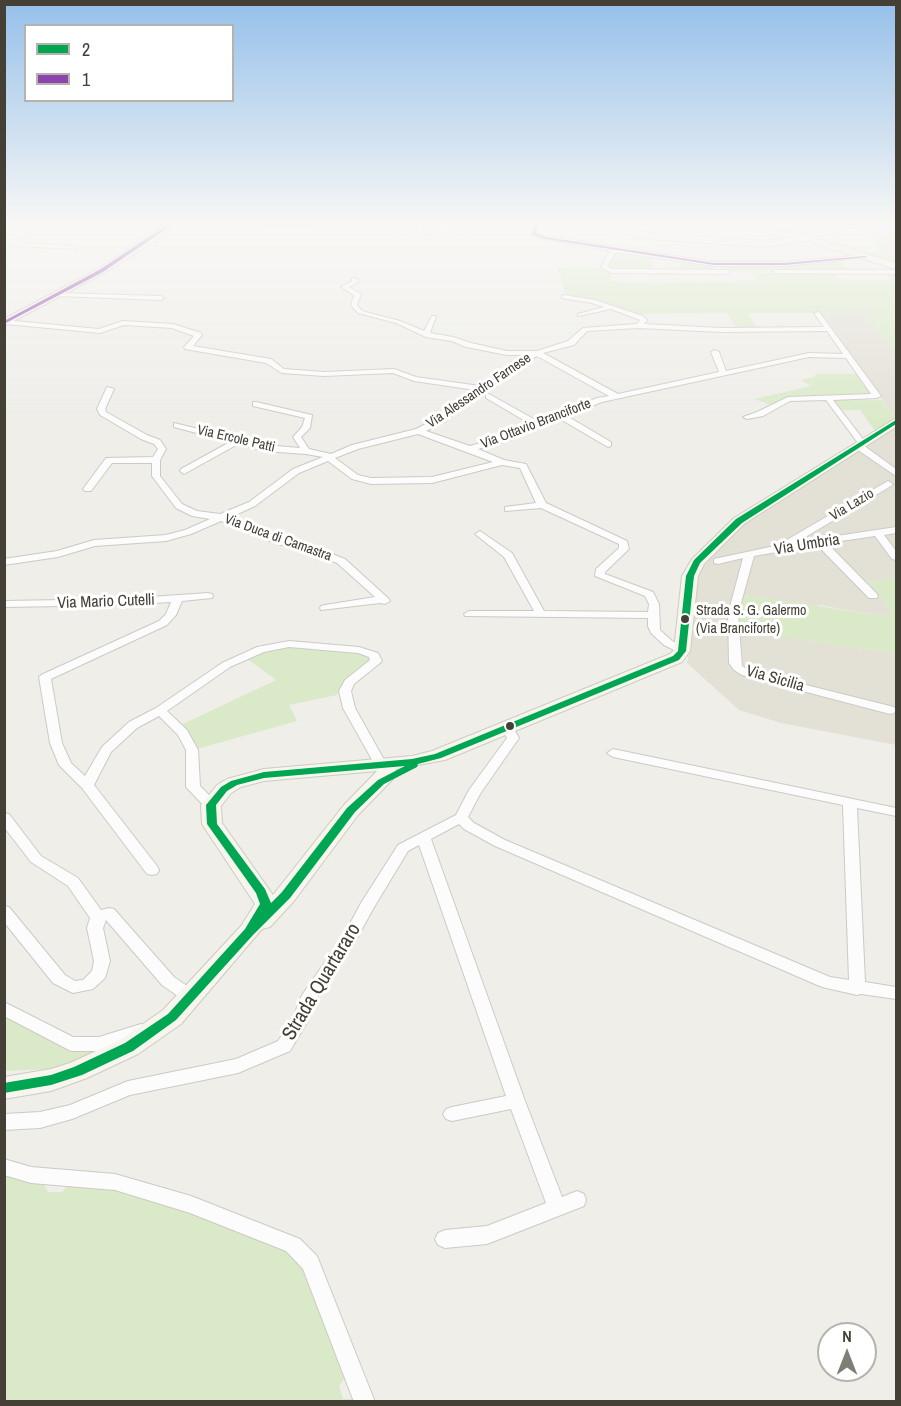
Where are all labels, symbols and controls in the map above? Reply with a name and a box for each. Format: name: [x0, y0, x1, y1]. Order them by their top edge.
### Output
legend: [24, 24, 234, 102]
text: 2: [82, 37, 90, 62]
text: 1: [82, 67, 90, 92]
street label: Via Alessandro Farnese: [424, 350, 534, 432]
street label: Via Ottavio Branciforte: [479, 395, 593, 453]
street label: Via Ercole Patti: [195, 422, 277, 456]
street label: Via Lazio: [827, 485, 877, 525]
street label: Via Duca di Camastra: [222, 511, 334, 565]
street label: Via Umbria: [773, 530, 841, 560]
street label: Via Mario Cutelli: [57, 591, 155, 613]
place label: Strada S. G. Galermo (Via Branciforte): [696, 603, 806, 636]
marker: Strada S. G. Galermo (Via Branciforte): [679, 613, 691, 625]
street label: Via Sicilia: [744, 662, 806, 696]
unlabelled marker: [504, 720, 516, 732]
street label: Strada Quartararo: [278, 919, 366, 1045]
north arrow: [817, 1322, 877, 1382]
text: N: [842, 1325, 852, 1347]

